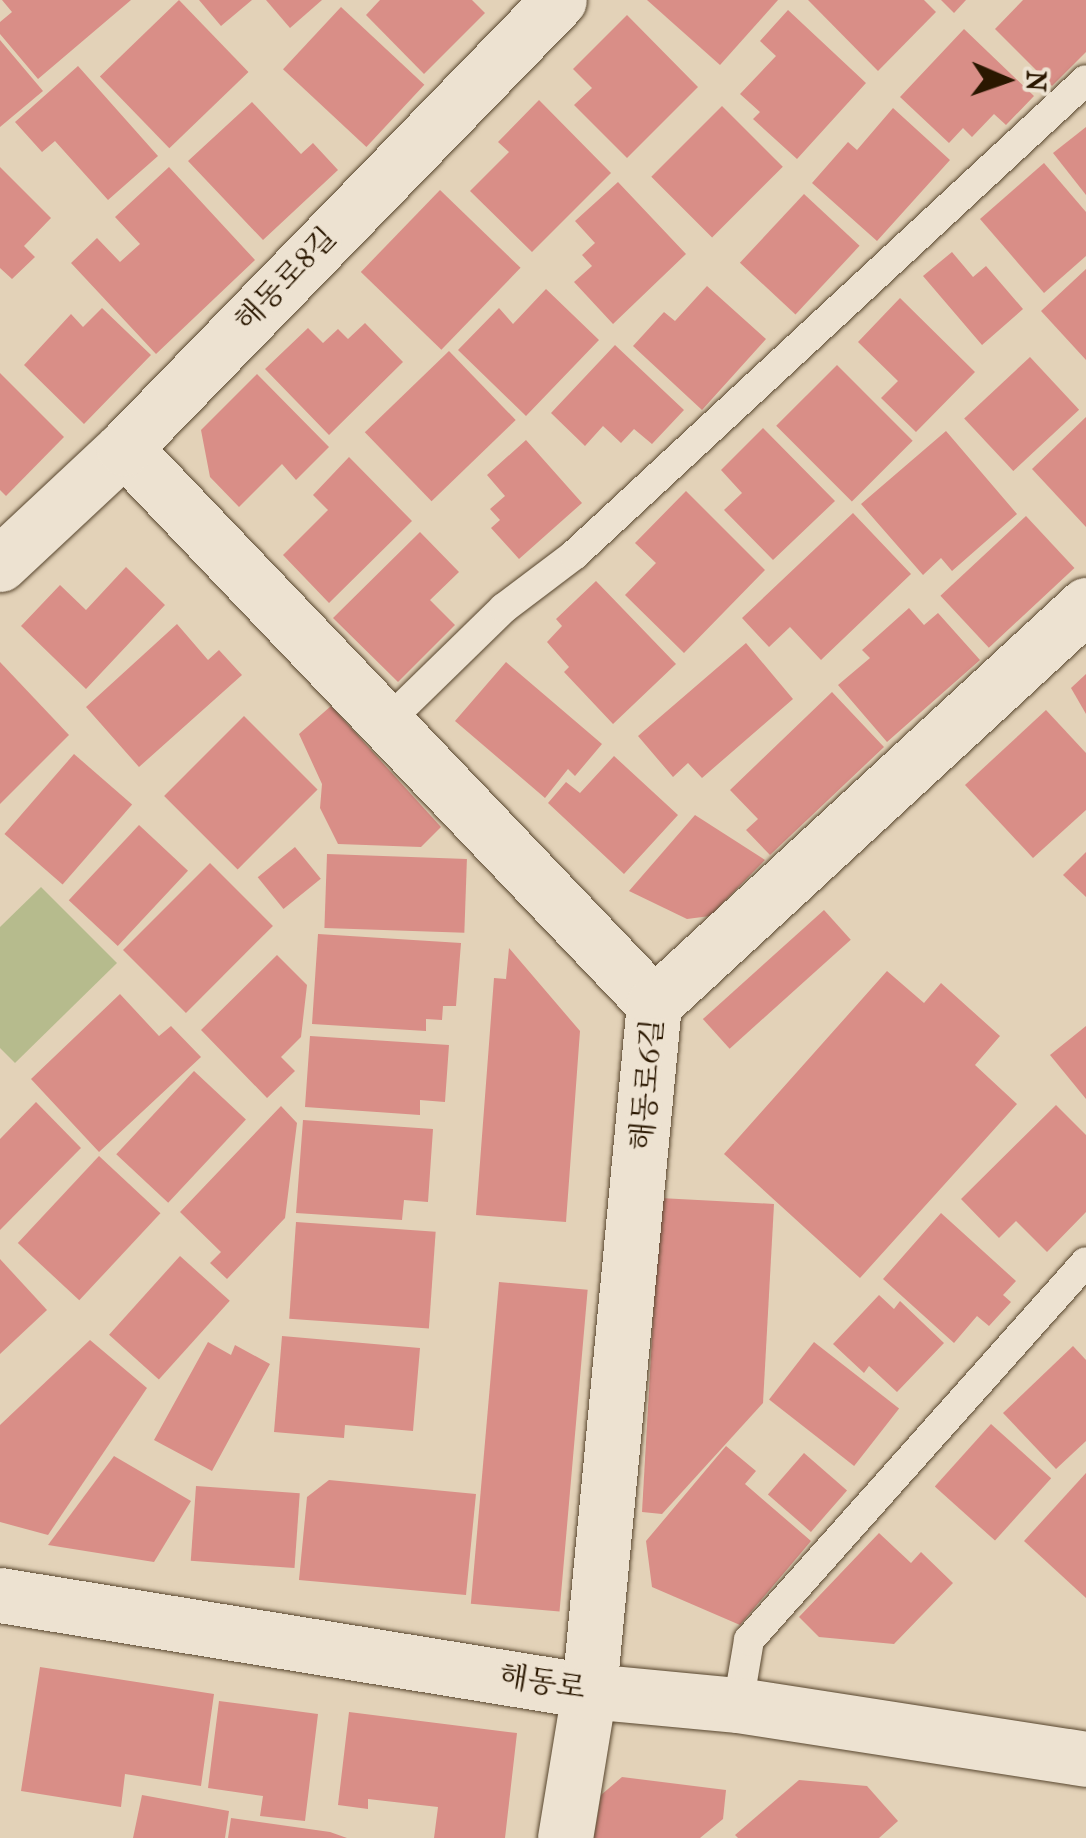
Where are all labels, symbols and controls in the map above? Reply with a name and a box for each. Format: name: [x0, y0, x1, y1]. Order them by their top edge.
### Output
north arrow: [956, 30, 1056, 130]
text: N: [1020, 70, 1053, 92]
street label: 해동로8길: [228, 220, 344, 340]
street label: 해동로6길: [624, 1018, 672, 1152]
street label: 해동로: [496, 1658, 588, 1708]

